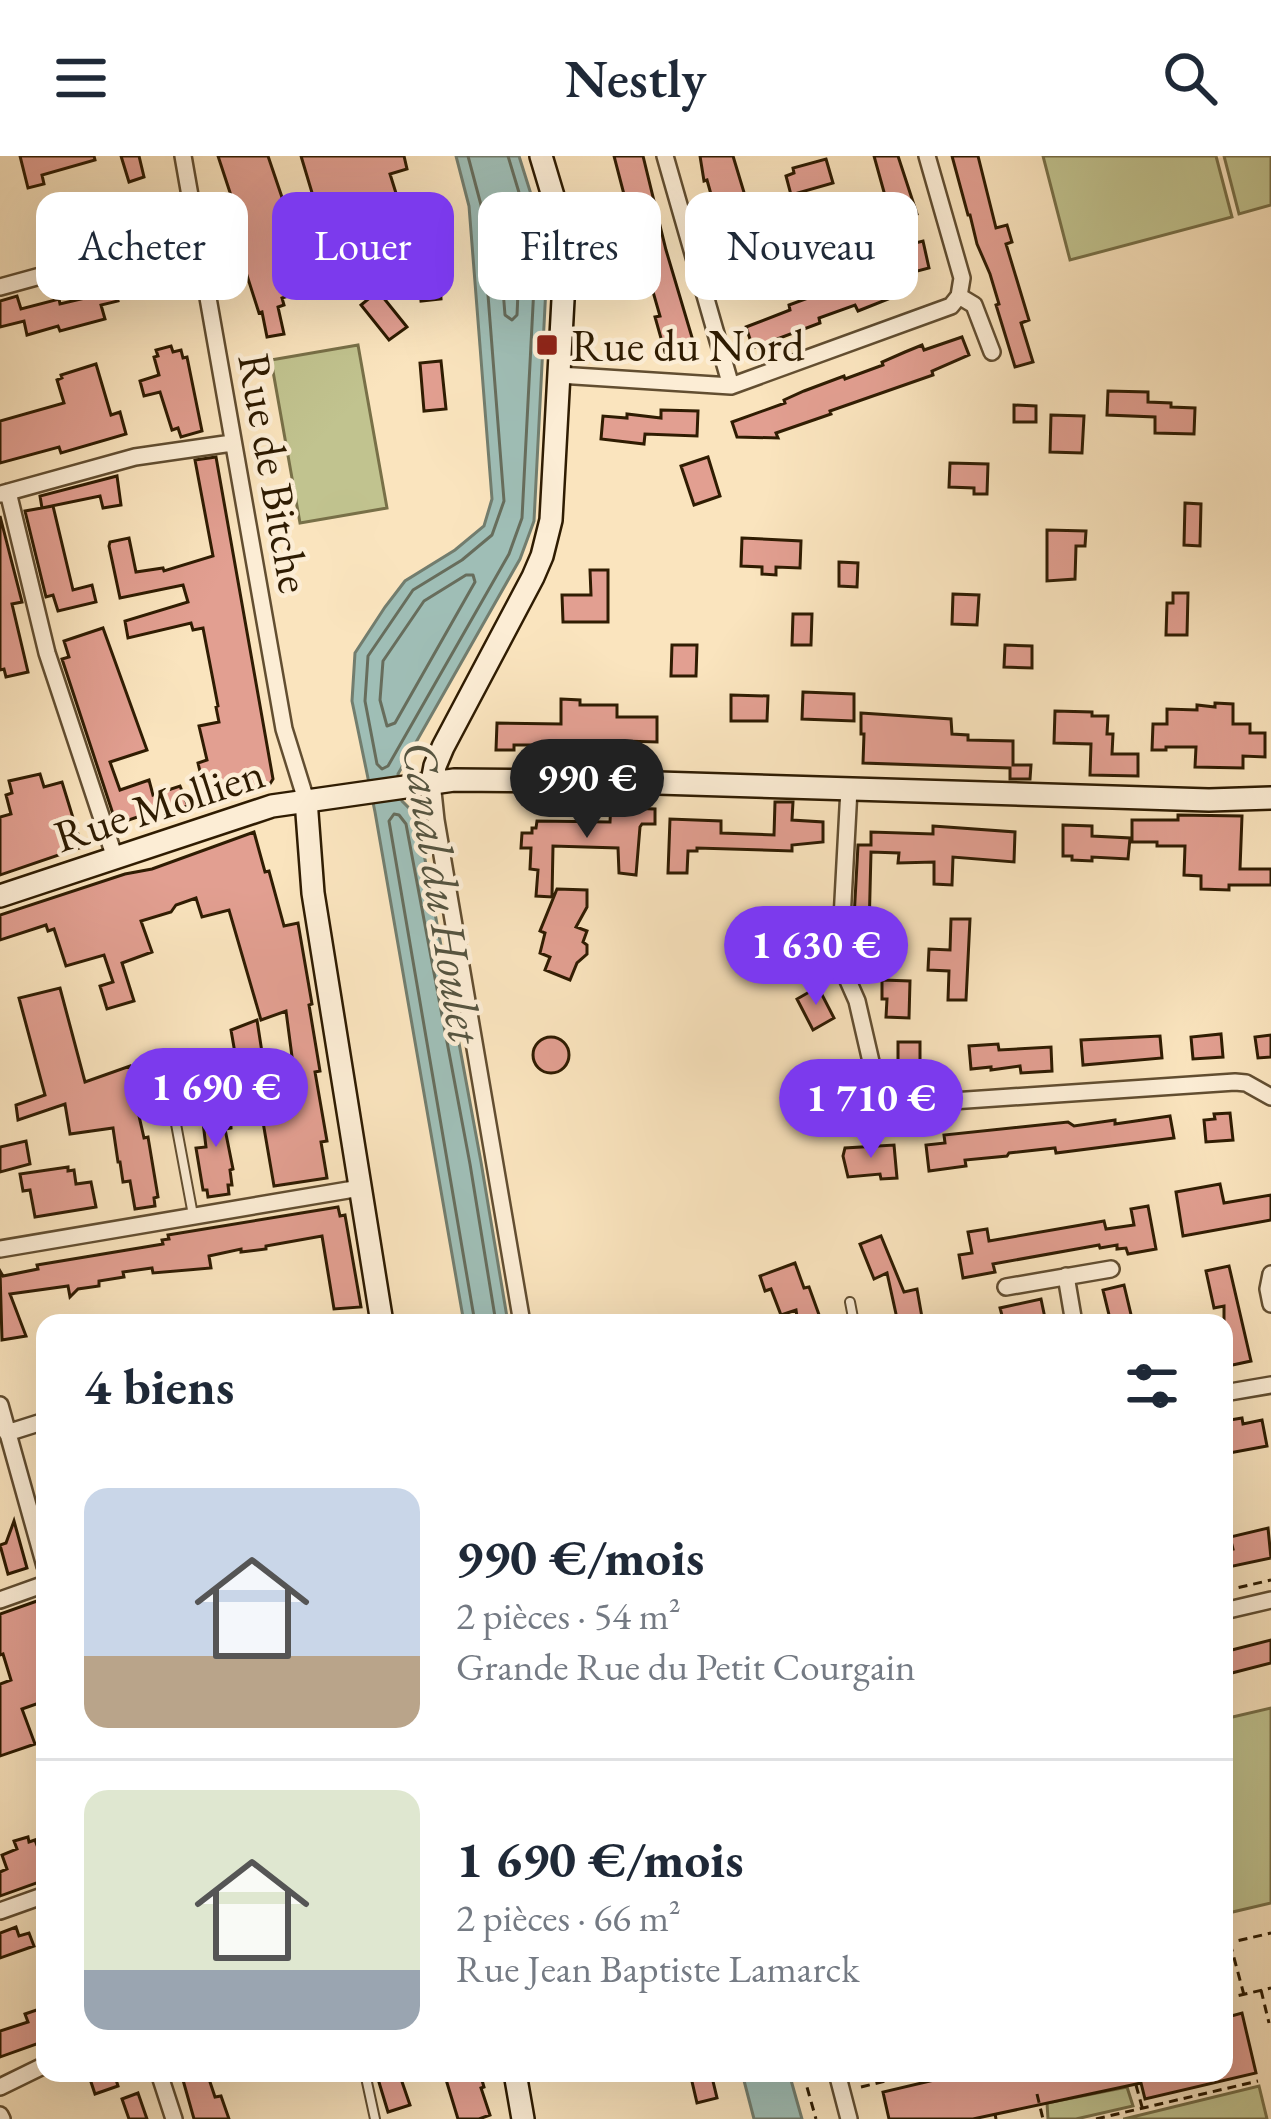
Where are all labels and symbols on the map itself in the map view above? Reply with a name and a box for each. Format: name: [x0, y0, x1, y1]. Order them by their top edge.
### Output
place label: Rue du Nord: [571, 316, 805, 374]
marker: Rue du Nord: [534, 332, 560, 358]
street label: Rue de Bitche: [225, 349, 325, 597]
water label: Canal du Houlet: [389, 737, 498, 1049]
pin: 990 €: [503, 739, 671, 841]
street label: Rue Mollien: [47, 743, 271, 865]
pin: 1 630 €: [705, 906, 927, 1008]
pin: 1 690 €: [105, 1048, 327, 1150]
pin: 1 710 €: [760, 1059, 982, 1161]

